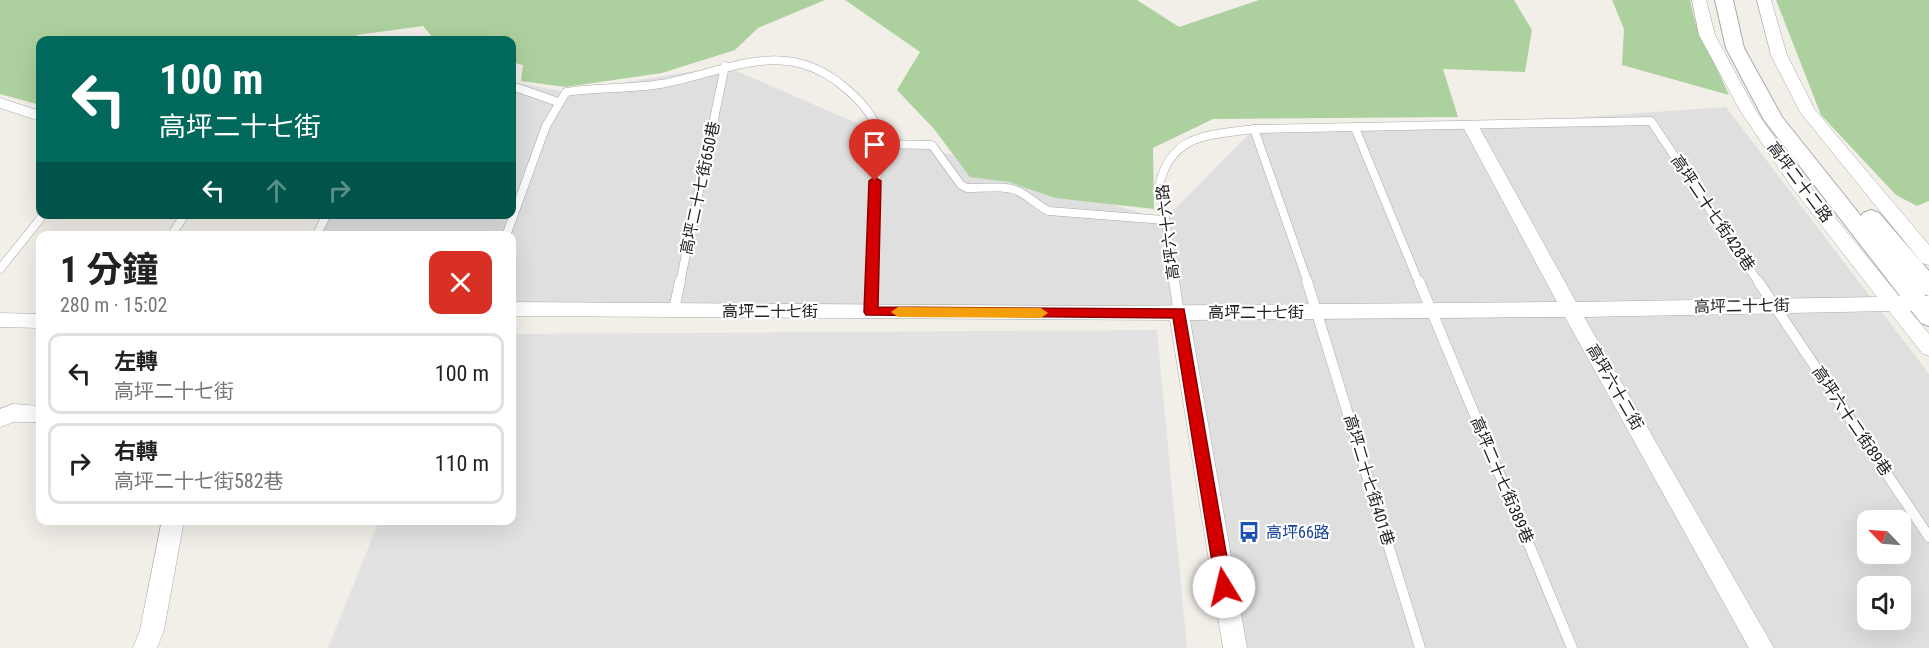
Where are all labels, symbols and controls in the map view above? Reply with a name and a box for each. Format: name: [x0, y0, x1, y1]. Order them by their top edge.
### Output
text: 100 m: [159, 55, 264, 104]
icon: left: [60, 60, 138, 138]
text: 高坪二十七街: [159, 111, 321, 143]
pin: [849, 119, 900, 181]
street label: 高坪二十七街650巷: [677, 120, 723, 256]
icon: arrive: [858, 128, 891, 161]
street label: 高坪二十二路: [1764, 138, 1836, 226]
street label: 高坪二十七街428巷: [1667, 151, 1759, 275]
icon: left: [197, 174, 230, 207]
icon: ahead: [260, 174, 293, 207]
icon: right: [323, 174, 356, 207]
street label: 高坪六十六路: [1153, 183, 1183, 281]
text: 1 分鐘: [60, 249, 159, 291]
button: close: [429, 251, 492, 314]
text: 280 m · 15:02: [60, 293, 167, 317]
street label: 高坪二十七街: [1694, 296, 1790, 316]
street label: 高坪二十七街: [722, 302, 818, 321]
street label: 高坪二十七街: [1208, 303, 1304, 322]
street label: 高坪六十二街: [1583, 341, 1647, 433]
text: 左轉: [114, 349, 158, 374]
icon: left: [63, 357, 96, 390]
text: 100 m: [435, 361, 489, 386]
street label: 高坪六十二街89巷: [1808, 363, 1896, 479]
text: 高坪二十七街: [114, 379, 234, 403]
street label: 高坪二十七街401巷: [1340, 412, 1398, 548]
street label: 高坪二十七街389巷: [1467, 414, 1537, 546]
text: 右轉: [114, 439, 158, 464]
icon: right: [63, 447, 96, 480]
text: 110 m: [435, 451, 489, 476]
text: 高坪二十七街582巷: [114, 469, 284, 493]
north arrow: [1857, 510, 1911, 564]
map controls: [1857, 510, 1911, 630]
bus stop icon: 高坪66路: [1237, 520, 1261, 544]
place label: 高坪66路: [1266, 523, 1330, 542]
position arrow: [1192, 555, 1256, 619]
button: sound: [1857, 576, 1911, 630]

